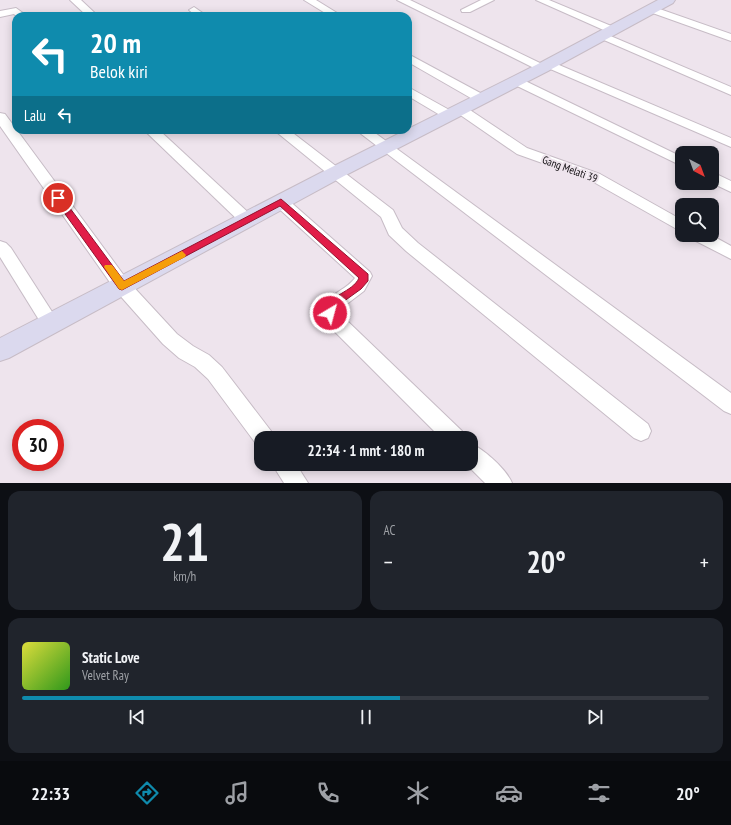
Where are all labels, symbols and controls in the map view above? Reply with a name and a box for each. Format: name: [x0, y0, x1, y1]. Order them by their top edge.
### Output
text: 20 m: [90, 24, 141, 61]
icon: left: [24, 28, 76, 80]
text: Belok kiri: [90, 60, 148, 83]
icon: left: [54, 104, 76, 126]
text: Lalu: [24, 106, 46, 125]
north arrow: [675, 146, 719, 190]
map controls: [675, 146, 719, 242]
street label: Gang Melati 39: [540, 153, 600, 185]
pin: [41, 181, 75, 215]
icon: arrive: [47, 187, 69, 209]
button: search: [675, 198, 719, 242]
position arrow: [309, 292, 351, 334]
speed limit sign: 30: [12, 419, 64, 471]
text: 22:34 · 1 mnt · 180 m: [308, 441, 424, 460]
text: 21: [160, 508, 210, 575]
text: AC: [384, 522, 395, 539]
text: 20°: [526, 542, 566, 581]
text: −: [384, 548, 393, 576]
text: +: [700, 548, 709, 576]
text: km/h: [173, 568, 196, 585]
text: Static Love: [82, 648, 140, 667]
text: Velvet Ray: [82, 667, 129, 684]
icon: previous: [126, 706, 148, 728]
icon: pause: [355, 706, 377, 728]
icon: next: [584, 706, 606, 728]
icon: directions: [133, 779, 161, 807]
icon: music: [223, 779, 251, 807]
icon: phone: [314, 779, 342, 807]
icon: climate: [404, 779, 432, 807]
icon: car: [495, 779, 523, 807]
icon: filters: [585, 779, 613, 807]
text: 22:33: [31, 782, 70, 805]
text: 20°: [676, 782, 700, 805]

